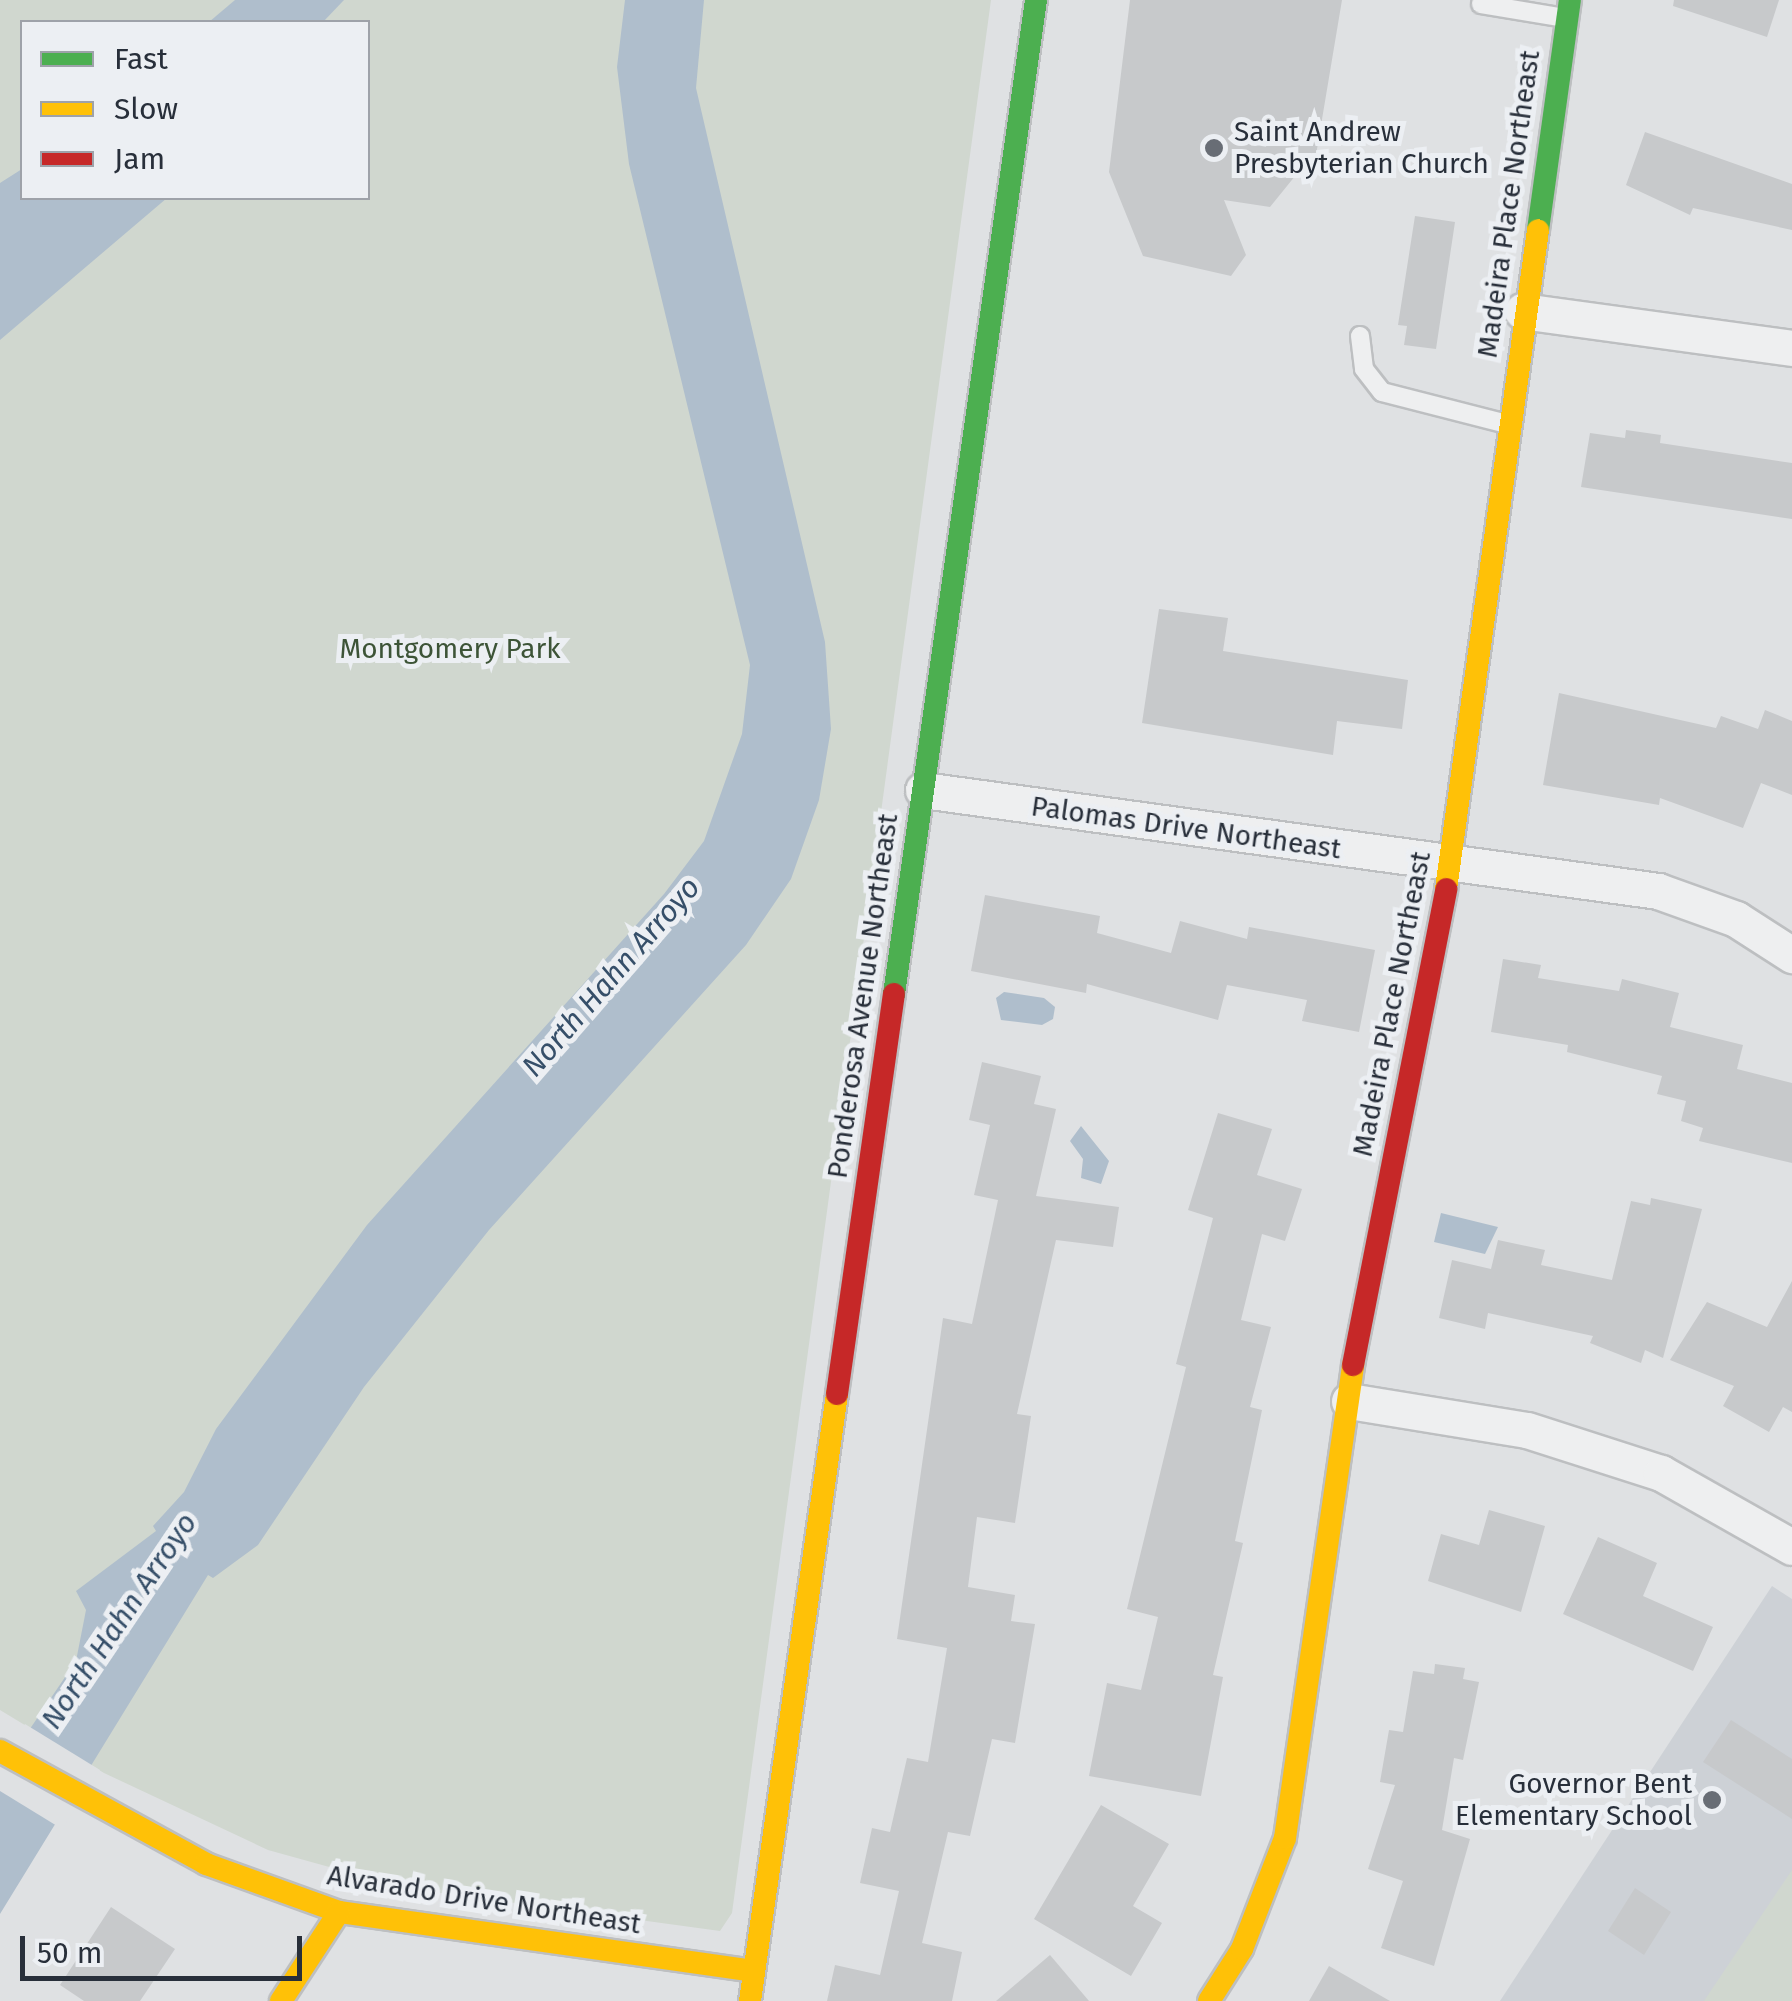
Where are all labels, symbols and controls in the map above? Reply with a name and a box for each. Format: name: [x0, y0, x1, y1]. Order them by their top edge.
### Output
legend: [20, 20, 370, 200]
text: Fast: [114, 41, 168, 77]
street label: Madeira Place Northeast: [1471, 48, 1547, 360]
text: Slow: [114, 91, 178, 127]
place label: Saint Andrew Presbyterian Church: [1234, 115, 1489, 181]
marker: Saint Andrew Presbyterian Church: [1203, 137, 1225, 159]
text: Jam: [114, 141, 165, 177]
park label: Montgomery Park: [339, 632, 561, 666]
street label: Palomas Drive Northeast: [1029, 790, 1343, 866]
street label: Ponderosa Avenue Northeast: [821, 811, 905, 1181]
street label: Madeira Place Northeast: [1346, 849, 1438, 1159]
water label: North Hahn Arroyo: [514, 870, 708, 1084]
water label: North Hahn Arroyo: [33, 1506, 205, 1736]
place label: Governor Bent Elementary School: [1455, 1767, 1692, 1833]
marker: Governor Bent Elementary School: [1701, 1789, 1723, 1811]
street label: Alvarado Drive Northeast: [325, 1859, 643, 1941]
scale bar: [25, 1916, 308, 1978]
text: 50 m: [37, 1935, 102, 1971]

